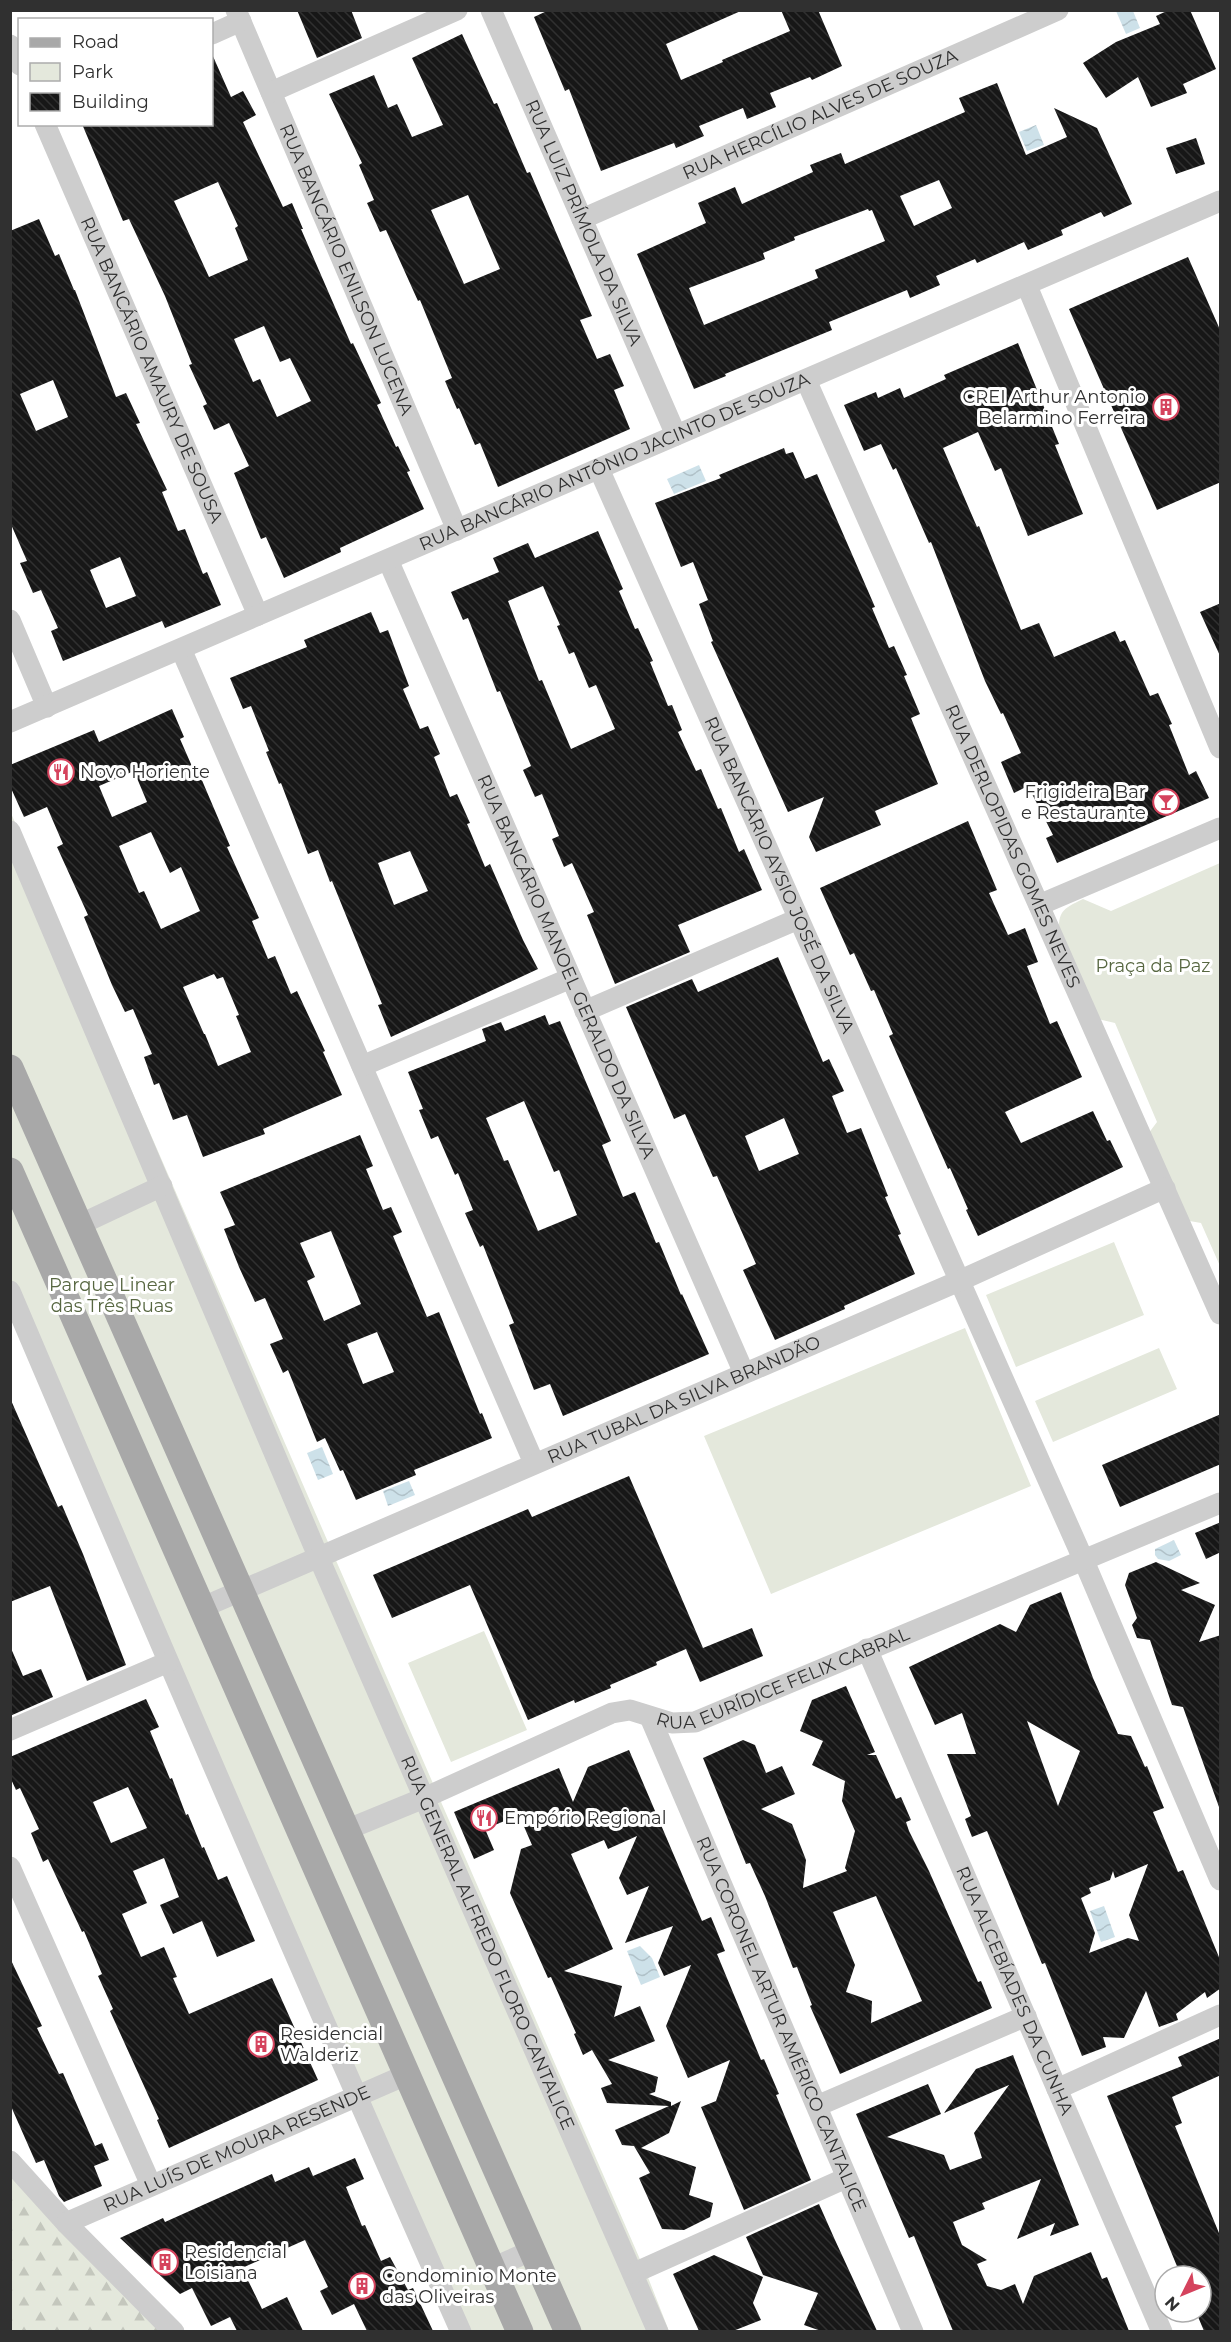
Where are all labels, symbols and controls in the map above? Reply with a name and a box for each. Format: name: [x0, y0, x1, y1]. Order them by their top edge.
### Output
legend: [18, 18, 213, 126]
text: Road: [72, 31, 119, 53]
street label: RUA HERCÍLIO ALVES DE SOUZA: [679, 44, 961, 184]
text: Park: [72, 61, 113, 83]
text: Building: [72, 91, 149, 113]
street label: RUA LUIZ PRÍMOLA DA SILVA: [520, 96, 647, 349]
street label: RUA BANCÁRIO ENILSON LUCENA: [275, 121, 418, 419]
street label: RUA BANCÁRIO AMAURY DE SOUSA: [76, 213, 228, 526]
street label: RUA BANCÁRIO ANTÔNIO JACINTO DE SOUZA: [416, 368, 813, 556]
place label: CREI Arthur Antonio Belarmino Ferreira: [963, 386, 1146, 429]
building icon: CREI Arthur Antonio Belarmino Ferreira: [1151, 392, 1181, 422]
street label: RUA DERLOPIDAS GOMES NEVES: [940, 701, 1085, 991]
street label: RUA BANCÁRIO AYSIO JOSÉ DA SILVA: [699, 713, 859, 1037]
restaurant icon: Novo Horiente: [46, 757, 76, 787]
place label: Novo Horiente: [80, 761, 210, 783]
street label: RUA BANCÁRIO MANOEL GERALDO DA SILVA: [472, 771, 660, 1162]
place label: Frigideira Bar e Restaurante: [1021, 781, 1146, 824]
bar icon: Frigideira Bar e Restaurante: [1151, 787, 1181, 817]
park label: Praça da Paz: [1095, 955, 1211, 977]
park label: Parque Linear das Três Ruas: [49, 1274, 175, 1317]
street label: RUA TUBAL DA SILVA BRANDÃO: [544, 1331, 824, 1468]
street label: RUA EURÍDICE FELIX CABRAL: [653, 1623, 913, 1734]
street label: RUA GENERAL ALFREDO FLORO CANTALICE: [396, 1752, 579, 2133]
restaurant icon: Empório Regional: [469, 1803, 499, 1833]
place label: Empório Regional: [504, 1807, 667, 1829]
street label: RUA CORONEL ARTUR AMÉRICO CANTALICE: [691, 1833, 871, 2215]
street label: RUA ALCEBÍADES DA CUNHA: [951, 1863, 1078, 2118]
place label: Residencial Walderiz: [280, 2023, 383, 2066]
building icon: Residencial Walderiz: [246, 2029, 276, 2059]
street label: RUA LUÍS DE MOURA RESENDE: [100, 2081, 373, 2217]
place label: Residencial Loisiana: [184, 2241, 287, 2284]
building icon: Residencial Loisiana: [150, 2247, 180, 2277]
north arrow: [1153, 2264, 1213, 2324]
place label: Condominio Monte das Oliveiras: [382, 2265, 557, 2308]
building icon: Condominio Monte das Oliveiras: [347, 2271, 377, 2301]
text: N: [1161, 2293, 1184, 2315]

